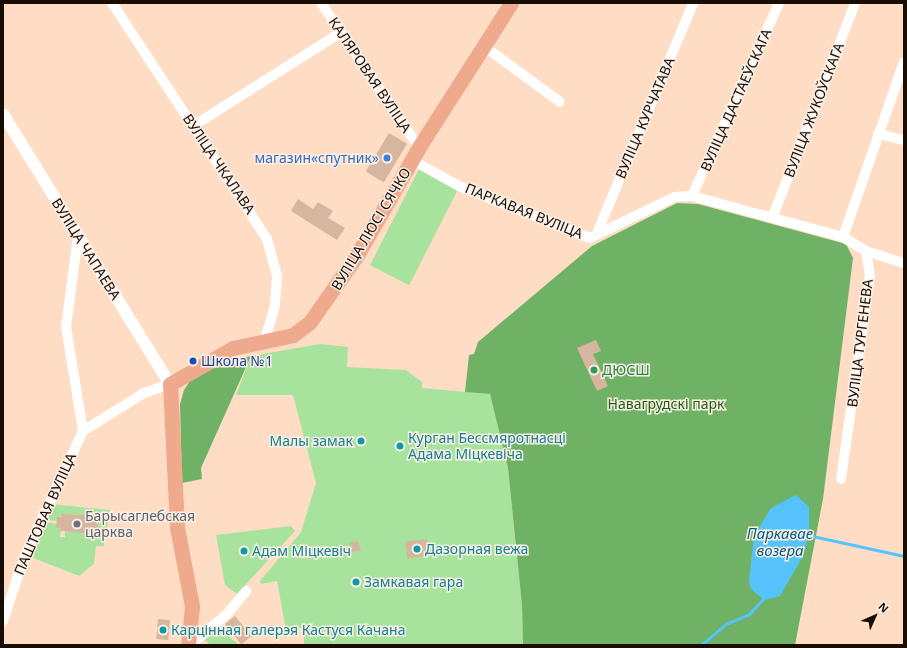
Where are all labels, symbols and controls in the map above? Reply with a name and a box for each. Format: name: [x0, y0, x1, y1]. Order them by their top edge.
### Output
street label: КАЛЯРОВАЯ ВУЛІЦА: [325, 14, 415, 136]
street label: ВУЛІЦА ДАСТАЕЎСКАГА: [697, 26, 775, 174]
street label: ВУЛІЦА ЖУКОЎСКАГА: [781, 40, 847, 180]
street label: ВУЛІЦА КУРЧАТАВА: [612, 55, 678, 181]
street label: ВУЛІЦА ЧКАЛАВА: [179, 111, 259, 217]
place label: магазин«спутник»: [254, 150, 379, 166]
marker: магазин«спутник»: [382, 153, 392, 163]
street label: ВУЛІЦА ЛЮСІ СЯЧКО: [328, 165, 414, 293]
street label: ПАРКАВАЯ ВУЛІЦА: [463, 180, 585, 242]
street label: ВУЛІЦА ЧАПАЕВА: [48, 195, 124, 303]
street label: ВУЛІЦА ТУРГЕНЕВА: [844, 278, 876, 408]
place label: Школа №1: [201, 353, 273, 369]
marker: Школа №1: [188, 356, 198, 366]
place label: ДЮСШ: [602, 362, 650, 378]
marker: ДЮСШ: [589, 365, 599, 375]
park label: Навагрудскі парк: [608, 396, 724, 412]
place label: Курган Бессмяротнасці Адама Міцкевіча: [408, 430, 566, 462]
place label: Малы замак: [269, 433, 353, 449]
marker: Малы замак: [356, 436, 366, 446]
marker: Курган Бессмяротнасці Адама Міцкевіча: [395, 441, 405, 451]
street label: ПАШТОВАЯ ВУЛІЦА: [10, 450, 80, 578]
place label: Барысаглебская царква: [85, 508, 195, 540]
marker: Барысаглебская царква: [72, 519, 82, 529]
water label: Паркавае возера: [747, 524, 813, 559]
place label: Дазорная вежа: [425, 541, 528, 557]
place label: Адам Міцкевіч: [252, 543, 351, 559]
marker: Дазорная вежа: [412, 544, 422, 554]
marker: Адам Міцкевіч: [239, 546, 249, 556]
place label: Замкавая гара: [364, 574, 463, 590]
marker: Замкавая гара: [351, 577, 361, 587]
north arrow: [855, 596, 895, 636]
text: N: [875, 599, 892, 616]
place label: Карцінная галерэя Кастуся Качана: [171, 622, 405, 638]
marker: Карцінная галерэя Кастуся Качана: [158, 625, 168, 635]

